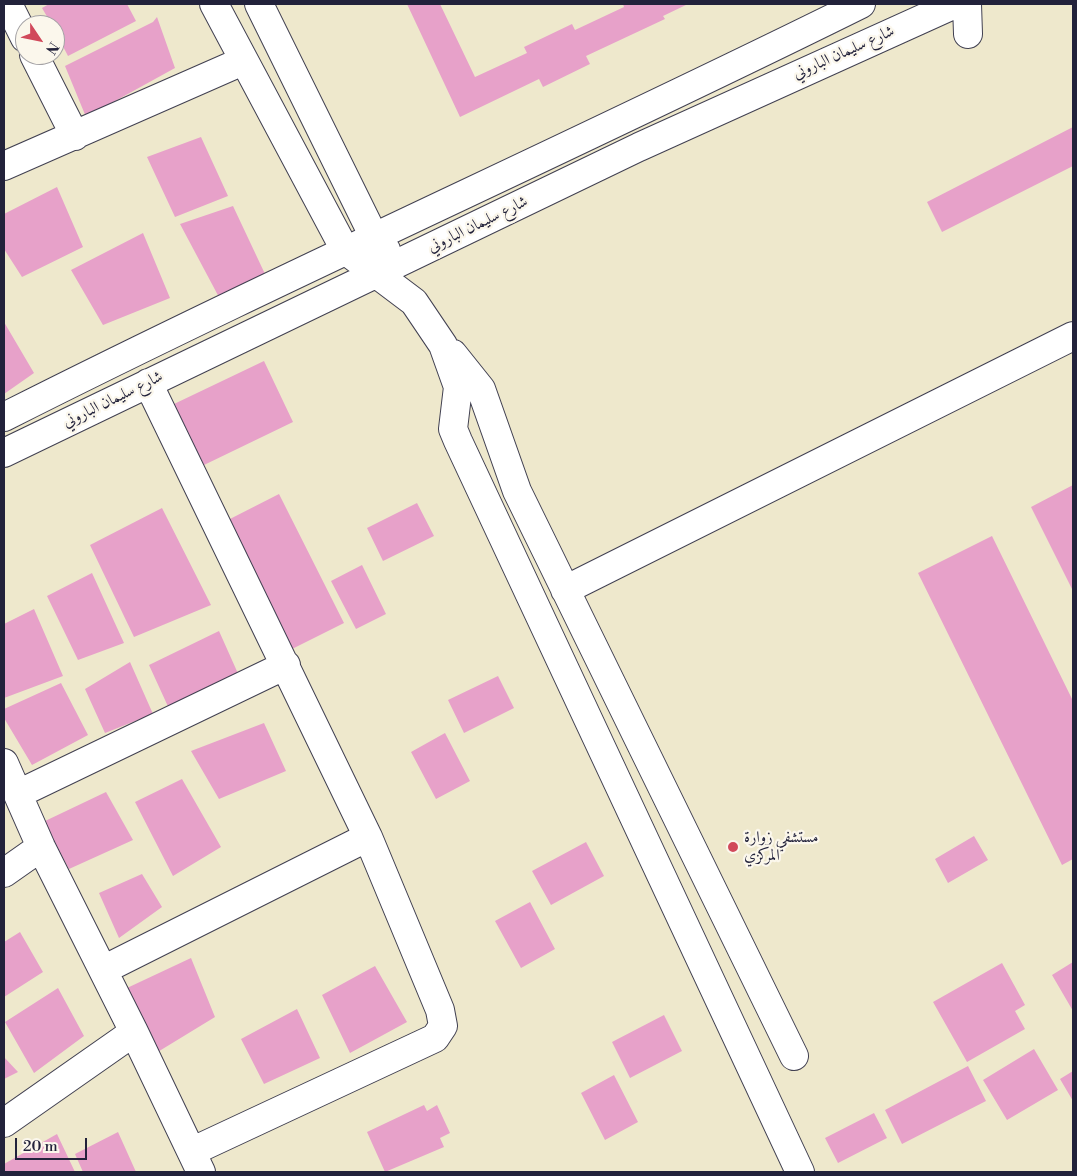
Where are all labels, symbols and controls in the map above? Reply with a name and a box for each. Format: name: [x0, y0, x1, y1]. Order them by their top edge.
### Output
north arrow: [15, 15, 65, 65]
street label: شارع سليمان الباروني: [790, 22, 898, 84]
text: N: [41, 38, 62, 57]
street label: شارع سليمان الباروني: [425, 192, 531, 258]
street label: شارع سليمان الباروني: [60, 367, 166, 433]
place label: مستشفي زوارة المركزي: [744, 828, 819, 866]
marker: مستشفي زوارة المركزي: [726, 840, 740, 854]
scale bar: [18, 1128, 90, 1160]
text: 20 m: [23, 1137, 58, 1156]

